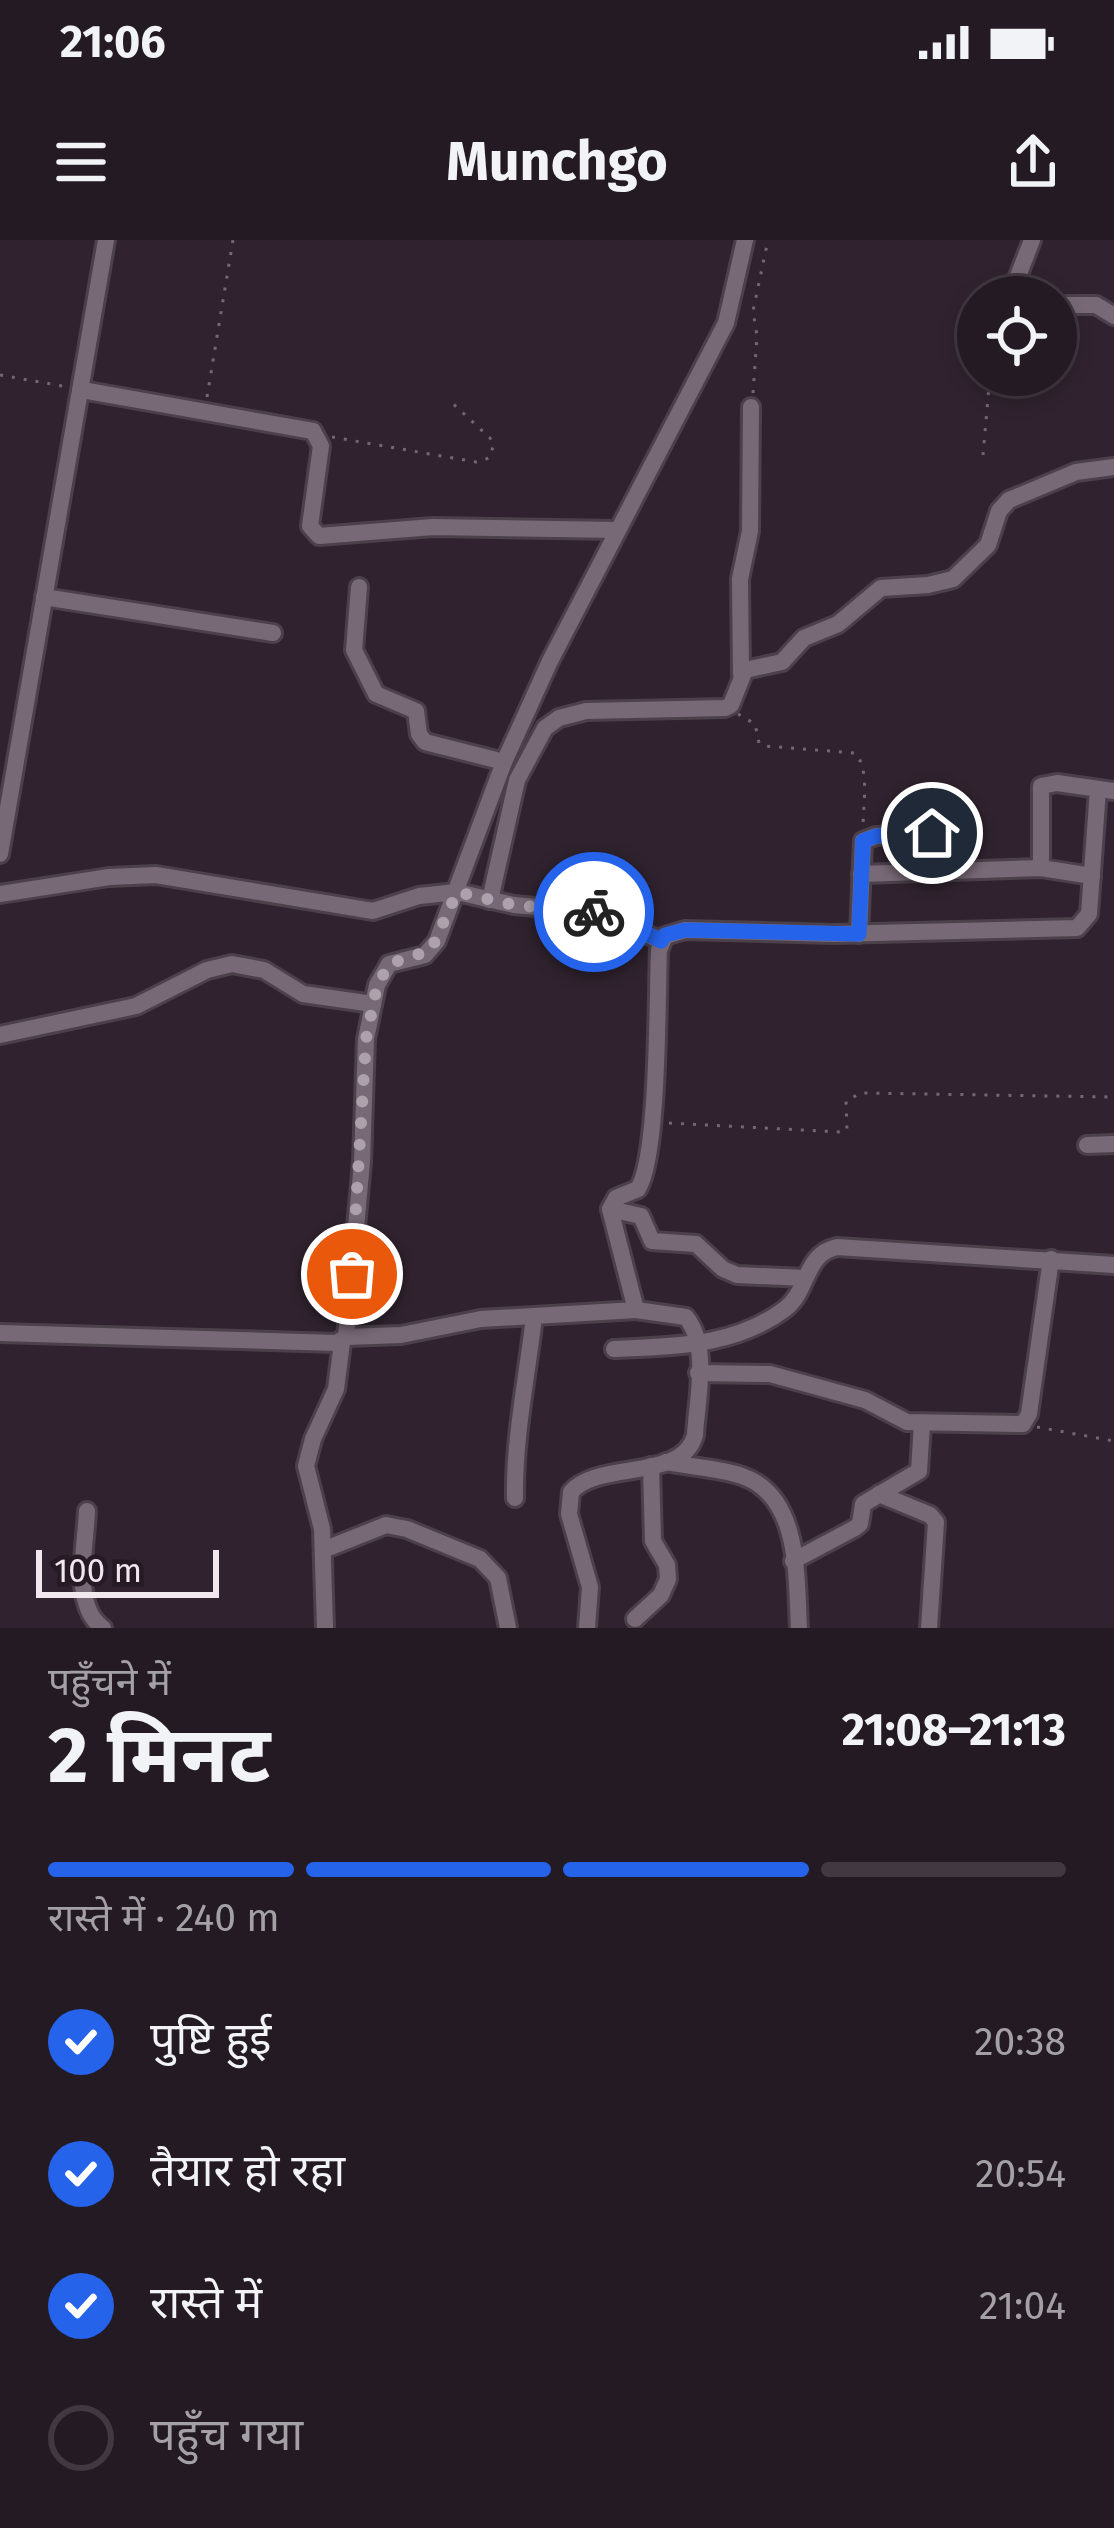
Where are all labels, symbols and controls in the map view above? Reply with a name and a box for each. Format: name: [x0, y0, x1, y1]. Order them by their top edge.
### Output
text: 21:06: [60, 15, 166, 69]
icon: menu: [48, 129, 114, 195]
icon: share: [1000, 129, 1066, 195]
text: Munchgo: [446, 130, 668, 194]
map controls: [957, 276, 1077, 396]
button: locate: [957, 276, 1077, 396]
pin: [881, 782, 983, 884]
icon: home: [899, 800, 965, 866]
courier: [534, 852, 654, 972]
icon: bike: [561, 879, 627, 945]
pin: [301, 1223, 403, 1325]
icon: bag: [319, 1241, 385, 1307]
scale bar: [36, 1544, 219, 1597]
text: 100 m: [54, 1551, 142, 1591]
text: पहुँचने में: [48, 1659, 171, 1705]
text: 21:08–21:13: [842, 1703, 1066, 1757]
text: 2 मिनट: [48, 1709, 271, 1803]
text: रास्ते में · 240 m: [48, 1895, 280, 1941]
icon: check: [48, 2009, 114, 2075]
text: पुष्टि हुई: [150, 2012, 271, 2066]
text: 20:38: [974, 2019, 1066, 2065]
icon: check: [48, 2141, 114, 2207]
text: तैयार हो रहा: [150, 2144, 345, 2198]
text: 20:54: [975, 2151, 1066, 2197]
icon: check: [48, 2273, 114, 2339]
text: रास्ते में: [150, 2276, 262, 2330]
text: 21:04: [979, 2283, 1066, 2329]
text: पहुँच गया: [150, 2408, 303, 2462]

